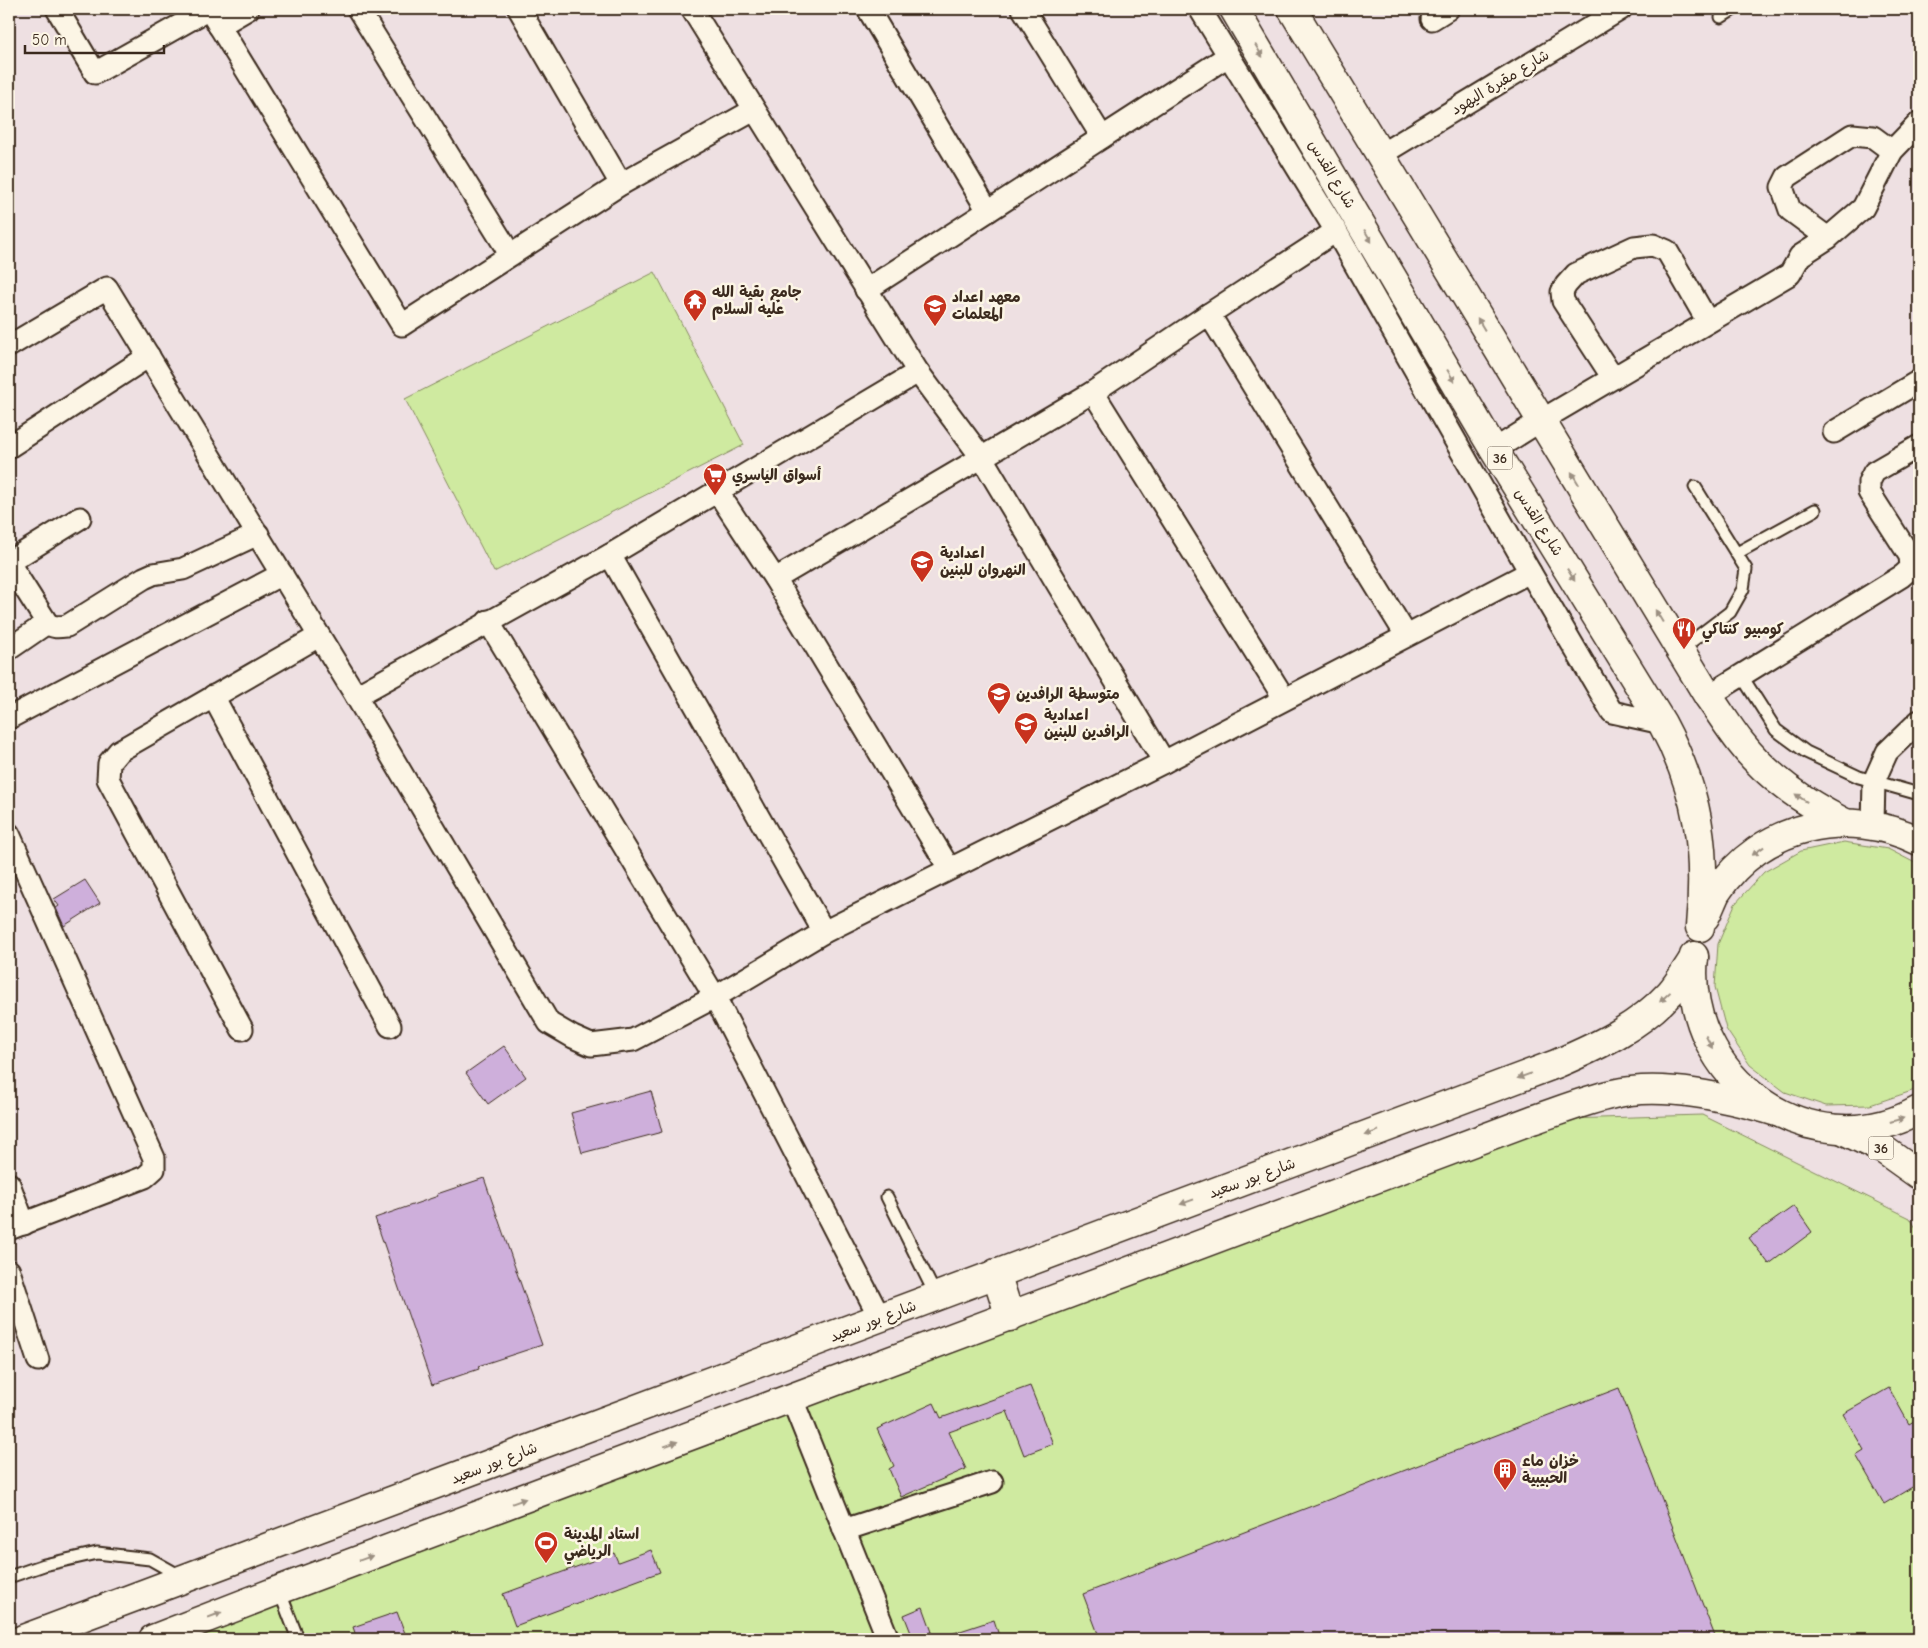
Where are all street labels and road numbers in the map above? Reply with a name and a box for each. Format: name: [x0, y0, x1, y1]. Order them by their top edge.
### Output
street label: شارع مقبرة اليهود: [1448, 46, 1553, 119]
street label: شارع القدس: [1304, 137, 1359, 212]
road number: 36: [1488, 446, 1512, 469]
street label: شارع القدس: [1510, 485, 1567, 560]
road number: 36: [1868, 1136, 1894, 1160]
street label: شارع بور سعيد: [1206, 1154, 1298, 1203]
street label: شارع بور سعيد: [827, 1296, 919, 1347]
street label: شارع بور سعيد: [448, 1438, 540, 1489]

